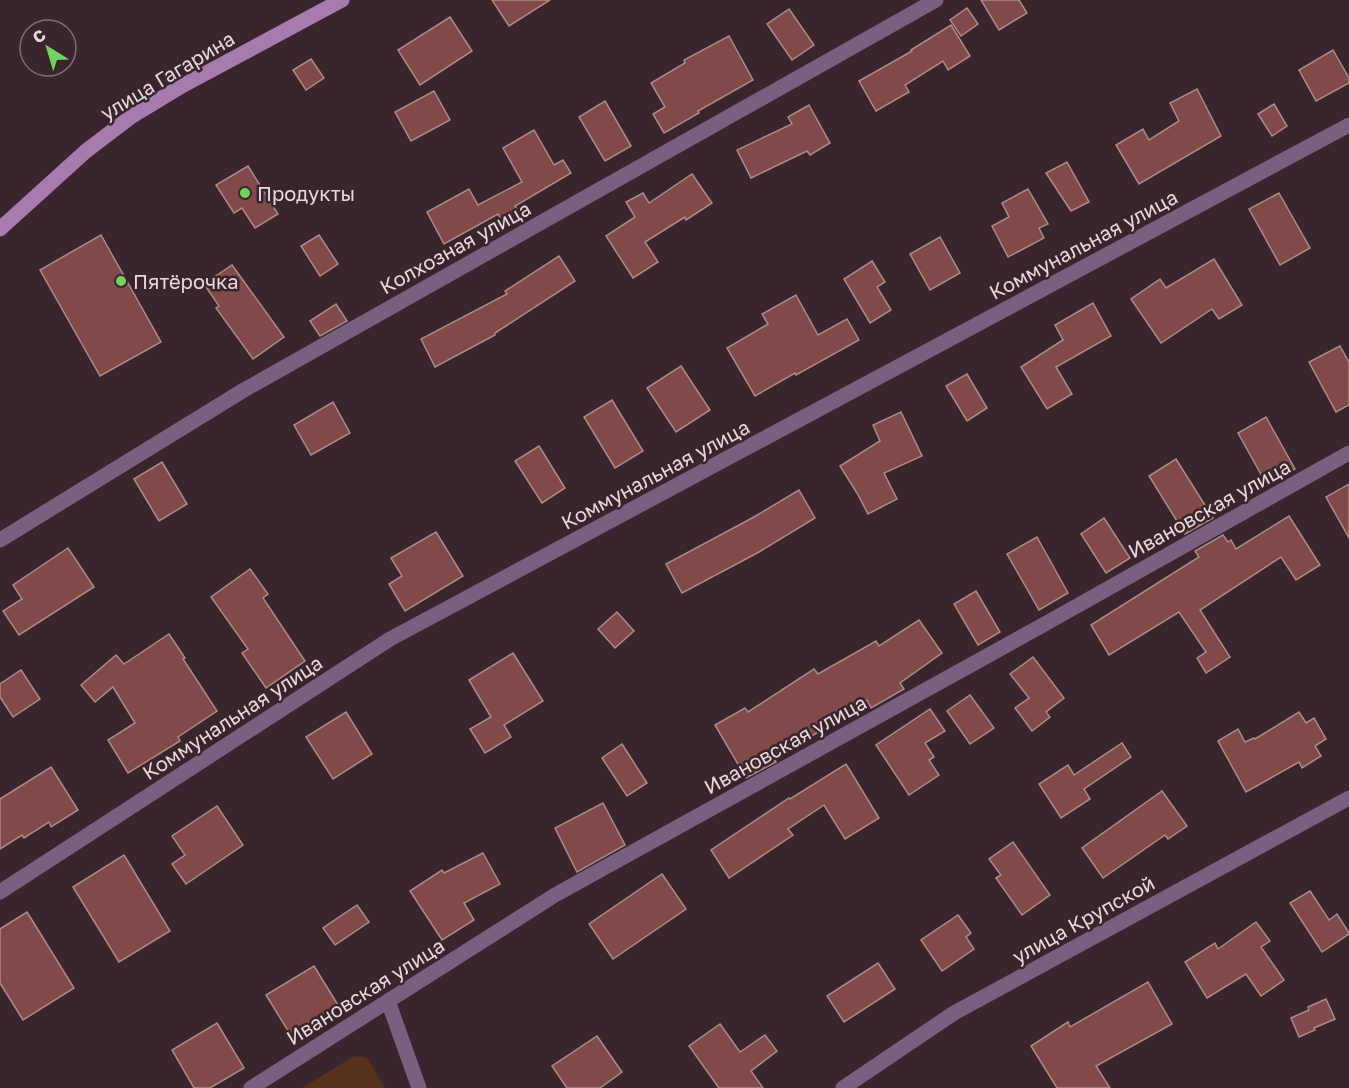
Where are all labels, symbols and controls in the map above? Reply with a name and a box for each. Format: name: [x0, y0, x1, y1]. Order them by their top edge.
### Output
north arrow: [18, 18, 78, 78]
text: С: [28, 25, 50, 47]
street label: улица Гагарина: [96, 26, 238, 124]
place label: Продукты: [257, 181, 355, 205]
street label: Коммунальная улица: [985, 184, 1181, 304]
marker: Продукты: [238, 186, 252, 200]
street label: Колхозная улица: [375, 196, 535, 298]
place label: Пятёрочка: [133, 269, 239, 293]
marker: Пятёрочка: [114, 274, 128, 288]
street label: Коммунальная улица: [557, 414, 753, 534]
street label: Ивановская улица: [1124, 453, 1294, 563]
street label: Коммунальная улица: [137, 650, 327, 784]
street label: Ивановская улица: [700, 689, 870, 799]
street label: улица Крупской: [1008, 870, 1158, 968]
street label: Ивановская улица: [282, 933, 448, 1049]

